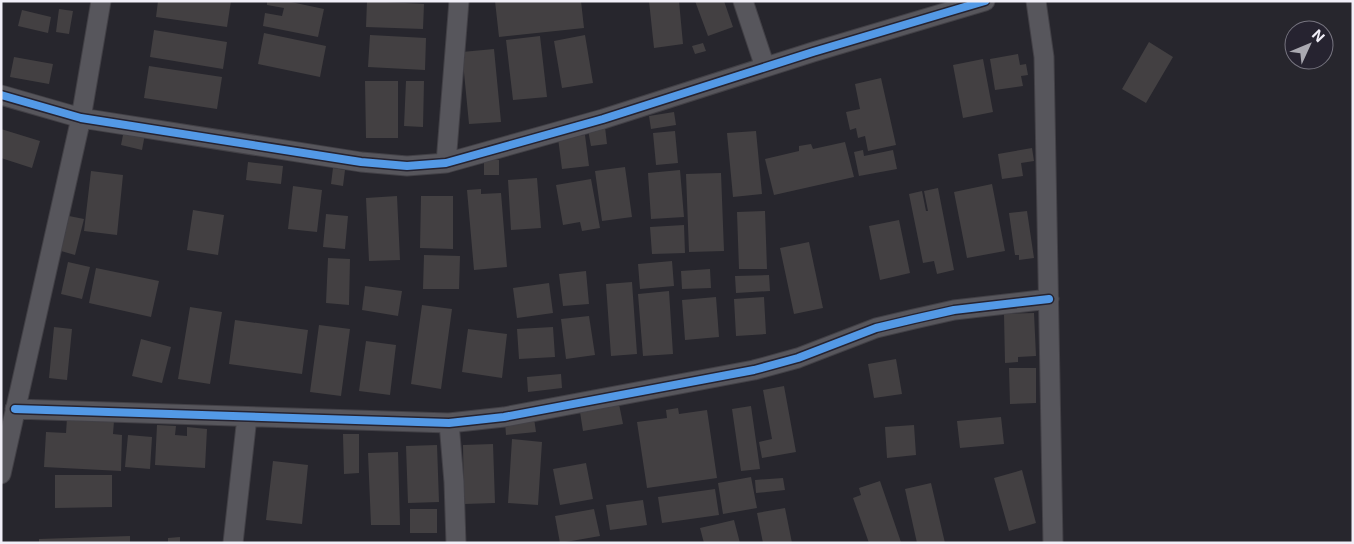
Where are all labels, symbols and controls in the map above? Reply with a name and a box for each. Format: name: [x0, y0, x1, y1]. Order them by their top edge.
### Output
north arrow: [1284, 20, 1334, 70]
text: N: [1309, 26, 1329, 45]

